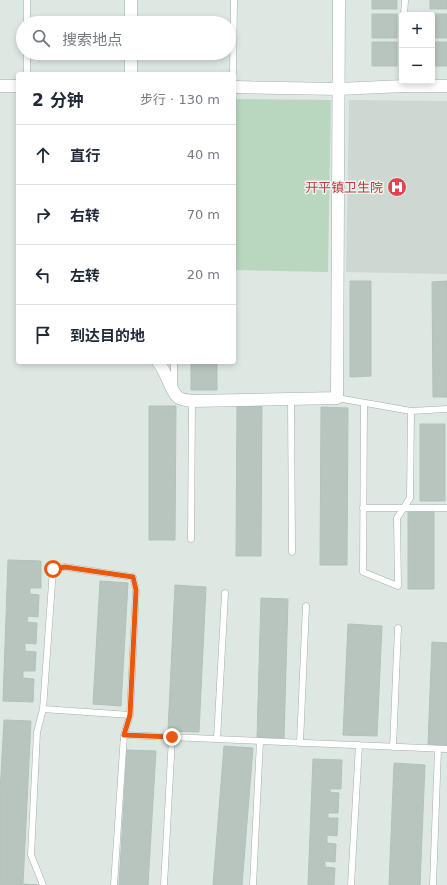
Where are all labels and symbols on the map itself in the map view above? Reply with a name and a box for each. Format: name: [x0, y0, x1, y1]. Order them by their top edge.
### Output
hospital icon: 开平镇卫生院: [386, 176, 408, 198]
place label: 开平镇卫生院: [305, 180, 383, 195]
route start: [44, 560, 62, 578]
route end: [163, 728, 181, 746]

